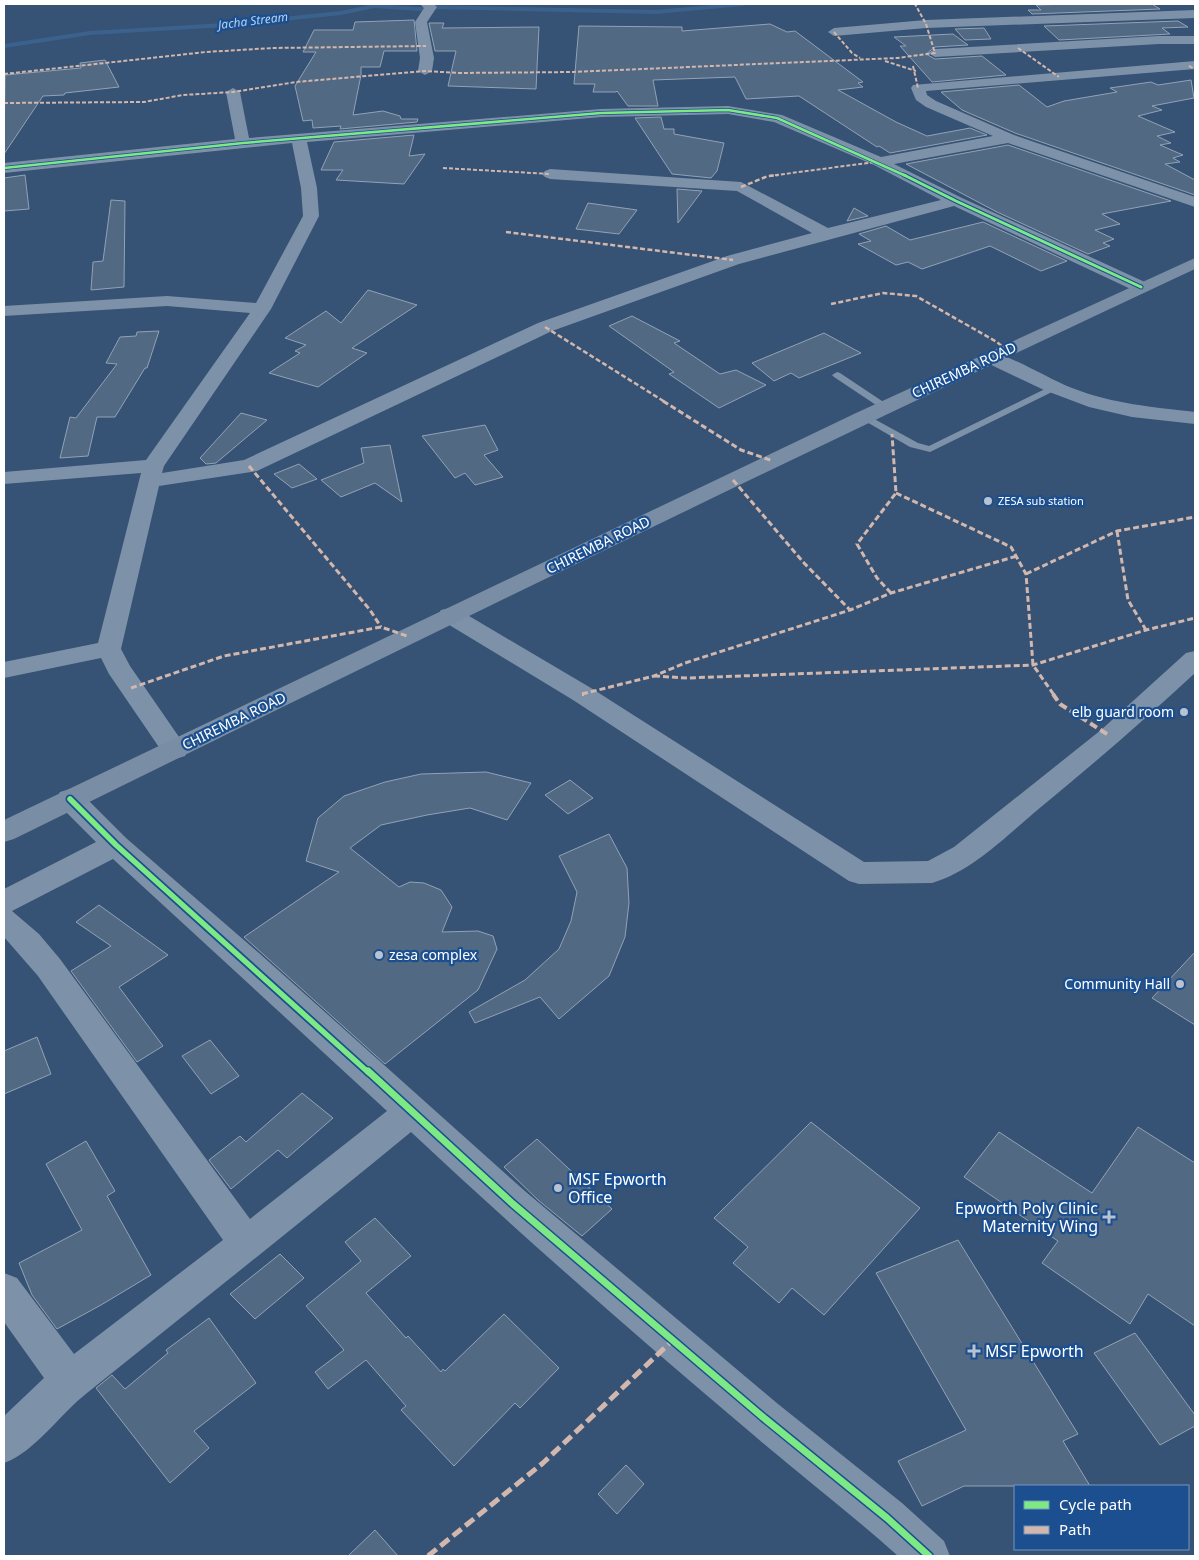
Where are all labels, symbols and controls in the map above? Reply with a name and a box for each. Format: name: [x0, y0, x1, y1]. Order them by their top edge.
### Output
water label: Jacha Stream: [215, 8, 289, 33]
street label: CHIREMBA ROAD: [908, 337, 1019, 402]
place label: ZESA sub station: [998, 493, 1084, 508]
marker: ZESA sub station: [982, 495, 994, 507]
street label: CHIREMBA ROAD: [543, 511, 653, 578]
street label: CHIREMBA ROAD: [179, 687, 289, 754]
place label: elb guard room: [1072, 702, 1174, 721]
marker: elb guard room: [1178, 706, 1190, 718]
place label: zesa complex: [389, 945, 478, 964]
marker: zesa complex: [373, 949, 385, 961]
place label: Community Hall: [1064, 974, 1170, 993]
marker: Community Hall: [1174, 978, 1186, 990]
place label: MSF Epworth Office: [568, 1168, 667, 1208]
marker: MSF Epworth Office: [552, 1182, 564, 1194]
place label: Epworth Poly Clinic Maternity Wing: [955, 1197, 1098, 1237]
marker: Epworth Poly Clinic Maternity Wing: [1102, 1210, 1116, 1224]
place label: MSF Epworth: [985, 1340, 1084, 1362]
marker: MSF Epworth: [967, 1344, 981, 1358]
legend: [1014, 1485, 1189, 1550]
text: Cycle path: [1059, 1494, 1132, 1514]
text: Path: [1059, 1519, 1091, 1539]

